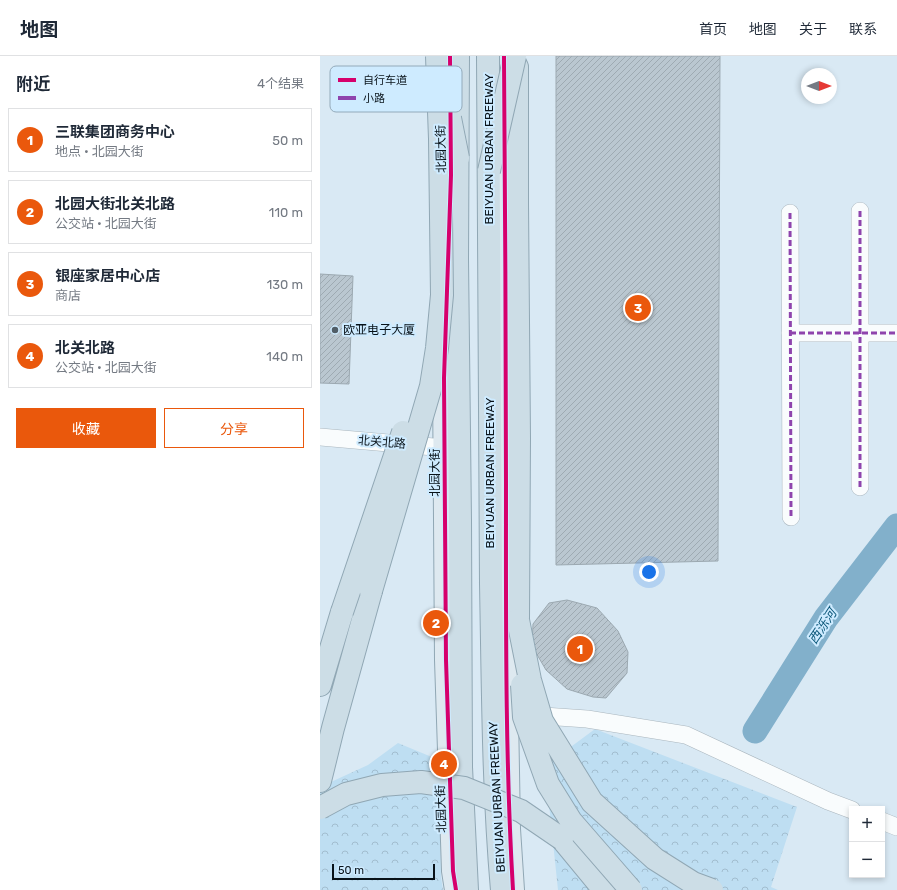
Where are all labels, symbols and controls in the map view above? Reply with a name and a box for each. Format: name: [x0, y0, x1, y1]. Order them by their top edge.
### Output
text: 地图: [20, 18, 58, 41]
text: 首页: [699, 21, 727, 38]
text: 地图: [749, 21, 777, 38]
text: 关于: [799, 21, 827, 38]
text: 联系: [849, 21, 877, 38]
legend: [330, 66, 462, 112]
north arrow: [801, 68, 837, 104]
street label: BEIYUAN URBAN FREEWAY: [482, 73, 496, 225]
text: 附近: [16, 74, 50, 94]
text: 自行车道: [363, 74, 407, 87]
text: 4个结果: [257, 76, 304, 91]
text: 小路: [363, 92, 385, 105]
text: 三联集团商务中心: [55, 123, 175, 141]
street label: 北园大街: [434, 125, 448, 173]
text: 1: [27, 133, 33, 148]
text: 50 m: [272, 133, 303, 148]
text: 地点 · 北园大街: [55, 144, 144, 159]
text: 北园大街北关北路: [55, 195, 175, 213]
text: 2: [26, 205, 34, 220]
text: 110 m: [269, 205, 303, 220]
text: 公交站 · 北园大街: [55, 216, 157, 231]
text: 银座家居中心店: [55, 267, 160, 285]
text: 3: [26, 277, 34, 292]
text: 130 m: [267, 277, 303, 292]
text: 商店: [55, 288, 81, 303]
pin: 3: [625, 293, 651, 323]
place label: 欧亚电子大厦: [343, 323, 415, 337]
marker: 欧亚电子大厦: [330, 325, 340, 335]
text: 北关北路: [55, 339, 115, 357]
text: 4: [26, 349, 34, 364]
text: 140 m: [266, 349, 303, 364]
text: 公交站 · 北园大街: [55, 360, 157, 375]
street label: BEIYUAN URBAN FREEWAY: [483, 397, 497, 549]
button: 收藏: [16, 408, 156, 448]
button: 分享: [164, 408, 304, 448]
street label: 北关北路: [357, 433, 407, 451]
street label: 北园大街: [428, 449, 442, 497]
your location: [639, 562, 659, 582]
water label: 西泺河: [805, 603, 841, 647]
pin: 2: [423, 608, 449, 638]
pin: 1: [567, 634, 593, 664]
street label: BEIYUAN URBAN FREEWAY: [486, 721, 508, 873]
pin: 4: [431, 749, 457, 779]
street label: 北园大街: [433, 785, 449, 833]
map controls: [849, 806, 885, 878]
button: +: [849, 806, 885, 842]
button: −: [849, 842, 885, 878]
scale bar: [332, 862, 435, 881]
text: 50 m: [338, 864, 364, 877]

